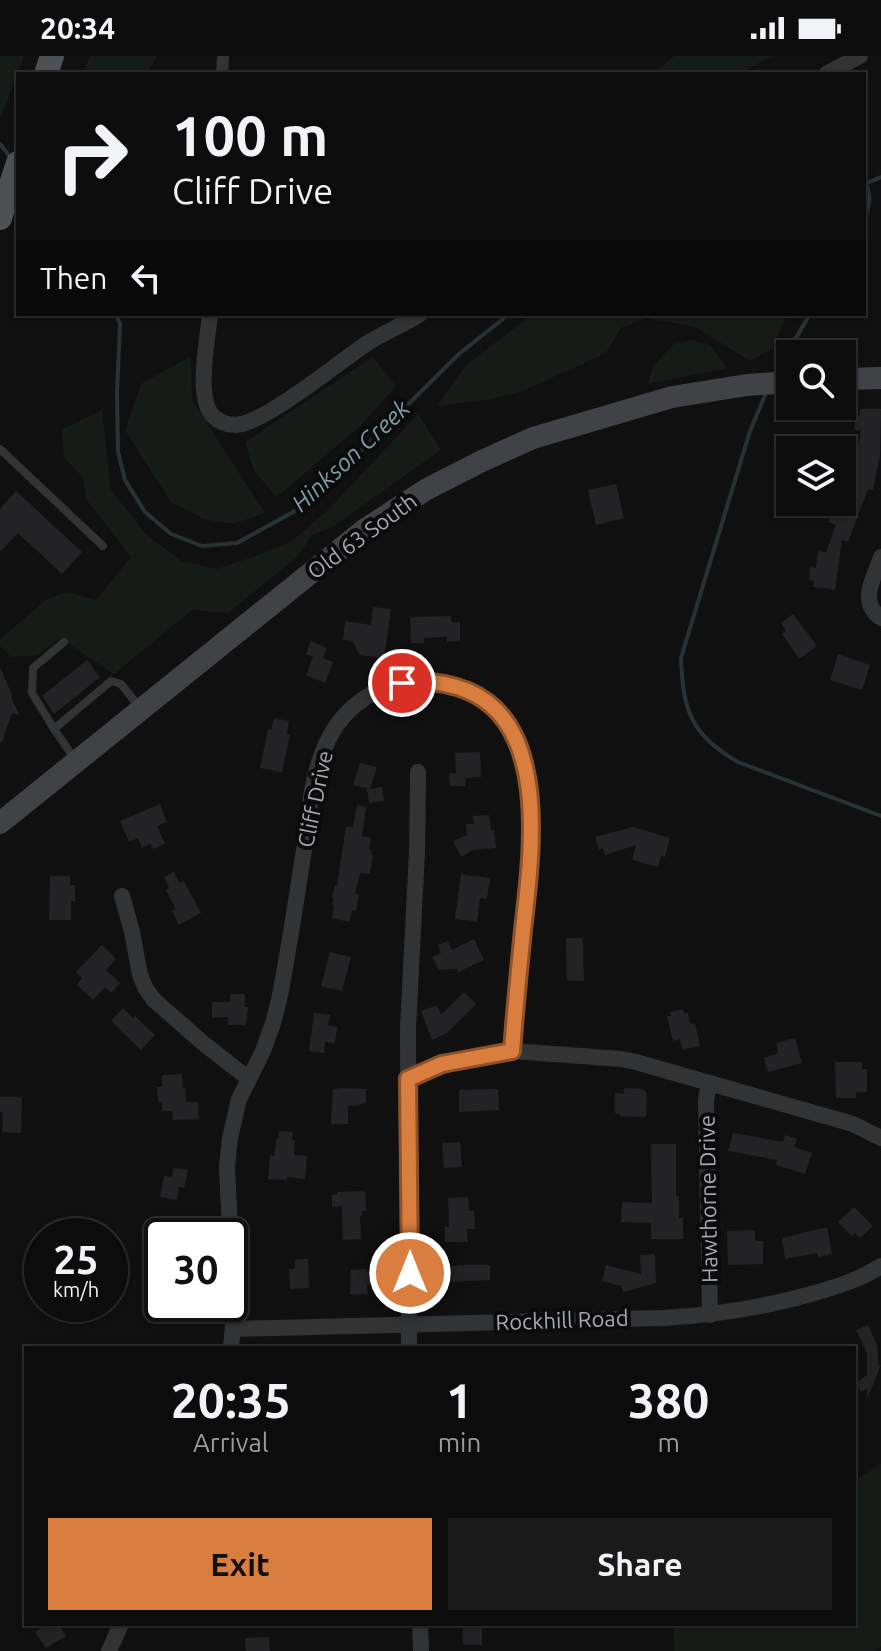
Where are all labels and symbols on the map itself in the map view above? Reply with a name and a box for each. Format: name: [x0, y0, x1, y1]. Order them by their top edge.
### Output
water label: Hinkson Creek: [286, 394, 416, 517]
street label: Old 63 South: [302, 488, 421, 584]
pin: [368, 649, 436, 717]
street label: Cliff Drive: [292, 748, 337, 850]
street label: Hawthorne Drive: [694, 1115, 721, 1283]
speed limit sign: 30: [144, 1218, 248, 1322]
position arrow: [368, 1231, 452, 1315]
street label: Rockhill Road: [495, 1305, 629, 1334]

